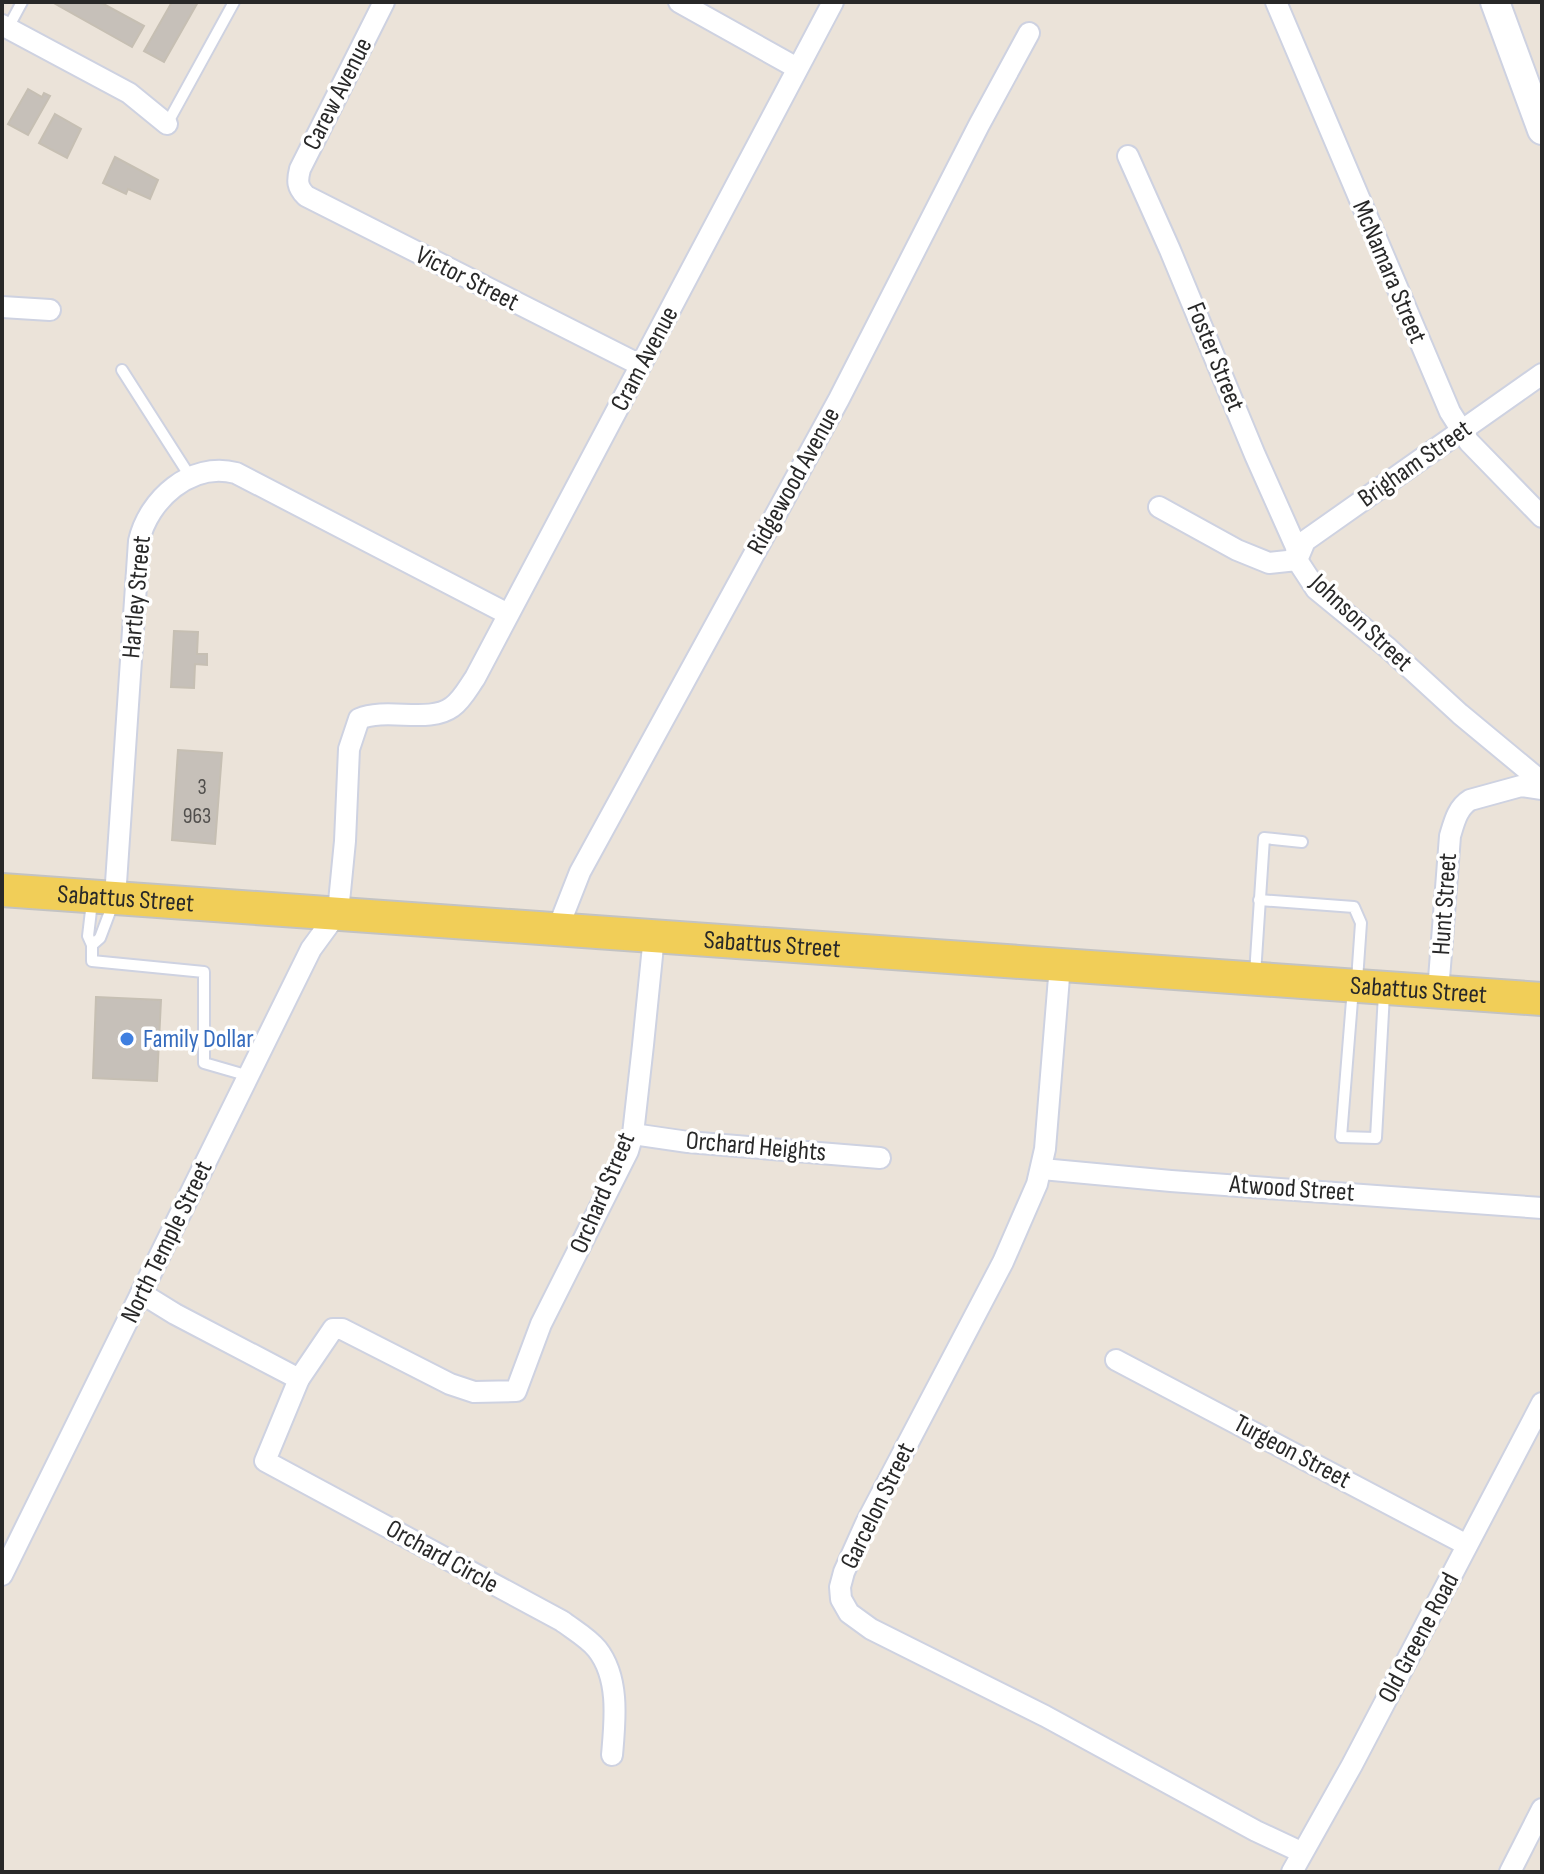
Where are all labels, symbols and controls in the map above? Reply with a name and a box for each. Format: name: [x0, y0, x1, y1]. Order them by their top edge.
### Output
street label: Carew Avenue: [297, 33, 379, 155]
street label: McNamara Street: [1345, 196, 1433, 348]
street label: Victor Street: [410, 240, 524, 318]
street label: Foster Street: [1179, 298, 1251, 416]
street label: Cram Avenue: [605, 301, 685, 417]
street label: Ridgewood Avenue: [741, 402, 847, 560]
street label: Brigham Street: [1352, 414, 1478, 514]
street label: Hartley Street: [116, 534, 158, 660]
street label: Johnson Street: [1303, 567, 1419, 678]
house number: 3: [197, 774, 207, 801]
house number: 963: [183, 803, 211, 830]
street label: Hunt Street: [1426, 852, 1464, 956]
street label: Sabattus Street: [56, 878, 195, 919]
street label: Sabattus Street: [703, 924, 842, 965]
street label: Sabattus Street: [1349, 970, 1488, 1011]
place label: Family Dollar: [143, 1024, 254, 1055]
marker: Family Dollar: [118, 1030, 136, 1048]
street label: Orchard Heights: [685, 1125, 827, 1169]
street label: Orchard Street: [564, 1128, 642, 1258]
street label: North Temple Street: [114, 1156, 220, 1328]
street label: Atwood Street: [1228, 1169, 1356, 1209]
street label: Turgeon Street: [1228, 1408, 1356, 1496]
street label: Garcelon Street: [834, 1438, 922, 1574]
street label: Orchard Circle: [380, 1513, 504, 1601]
street label: Old Greene Road: [1372, 1568, 1466, 1708]

